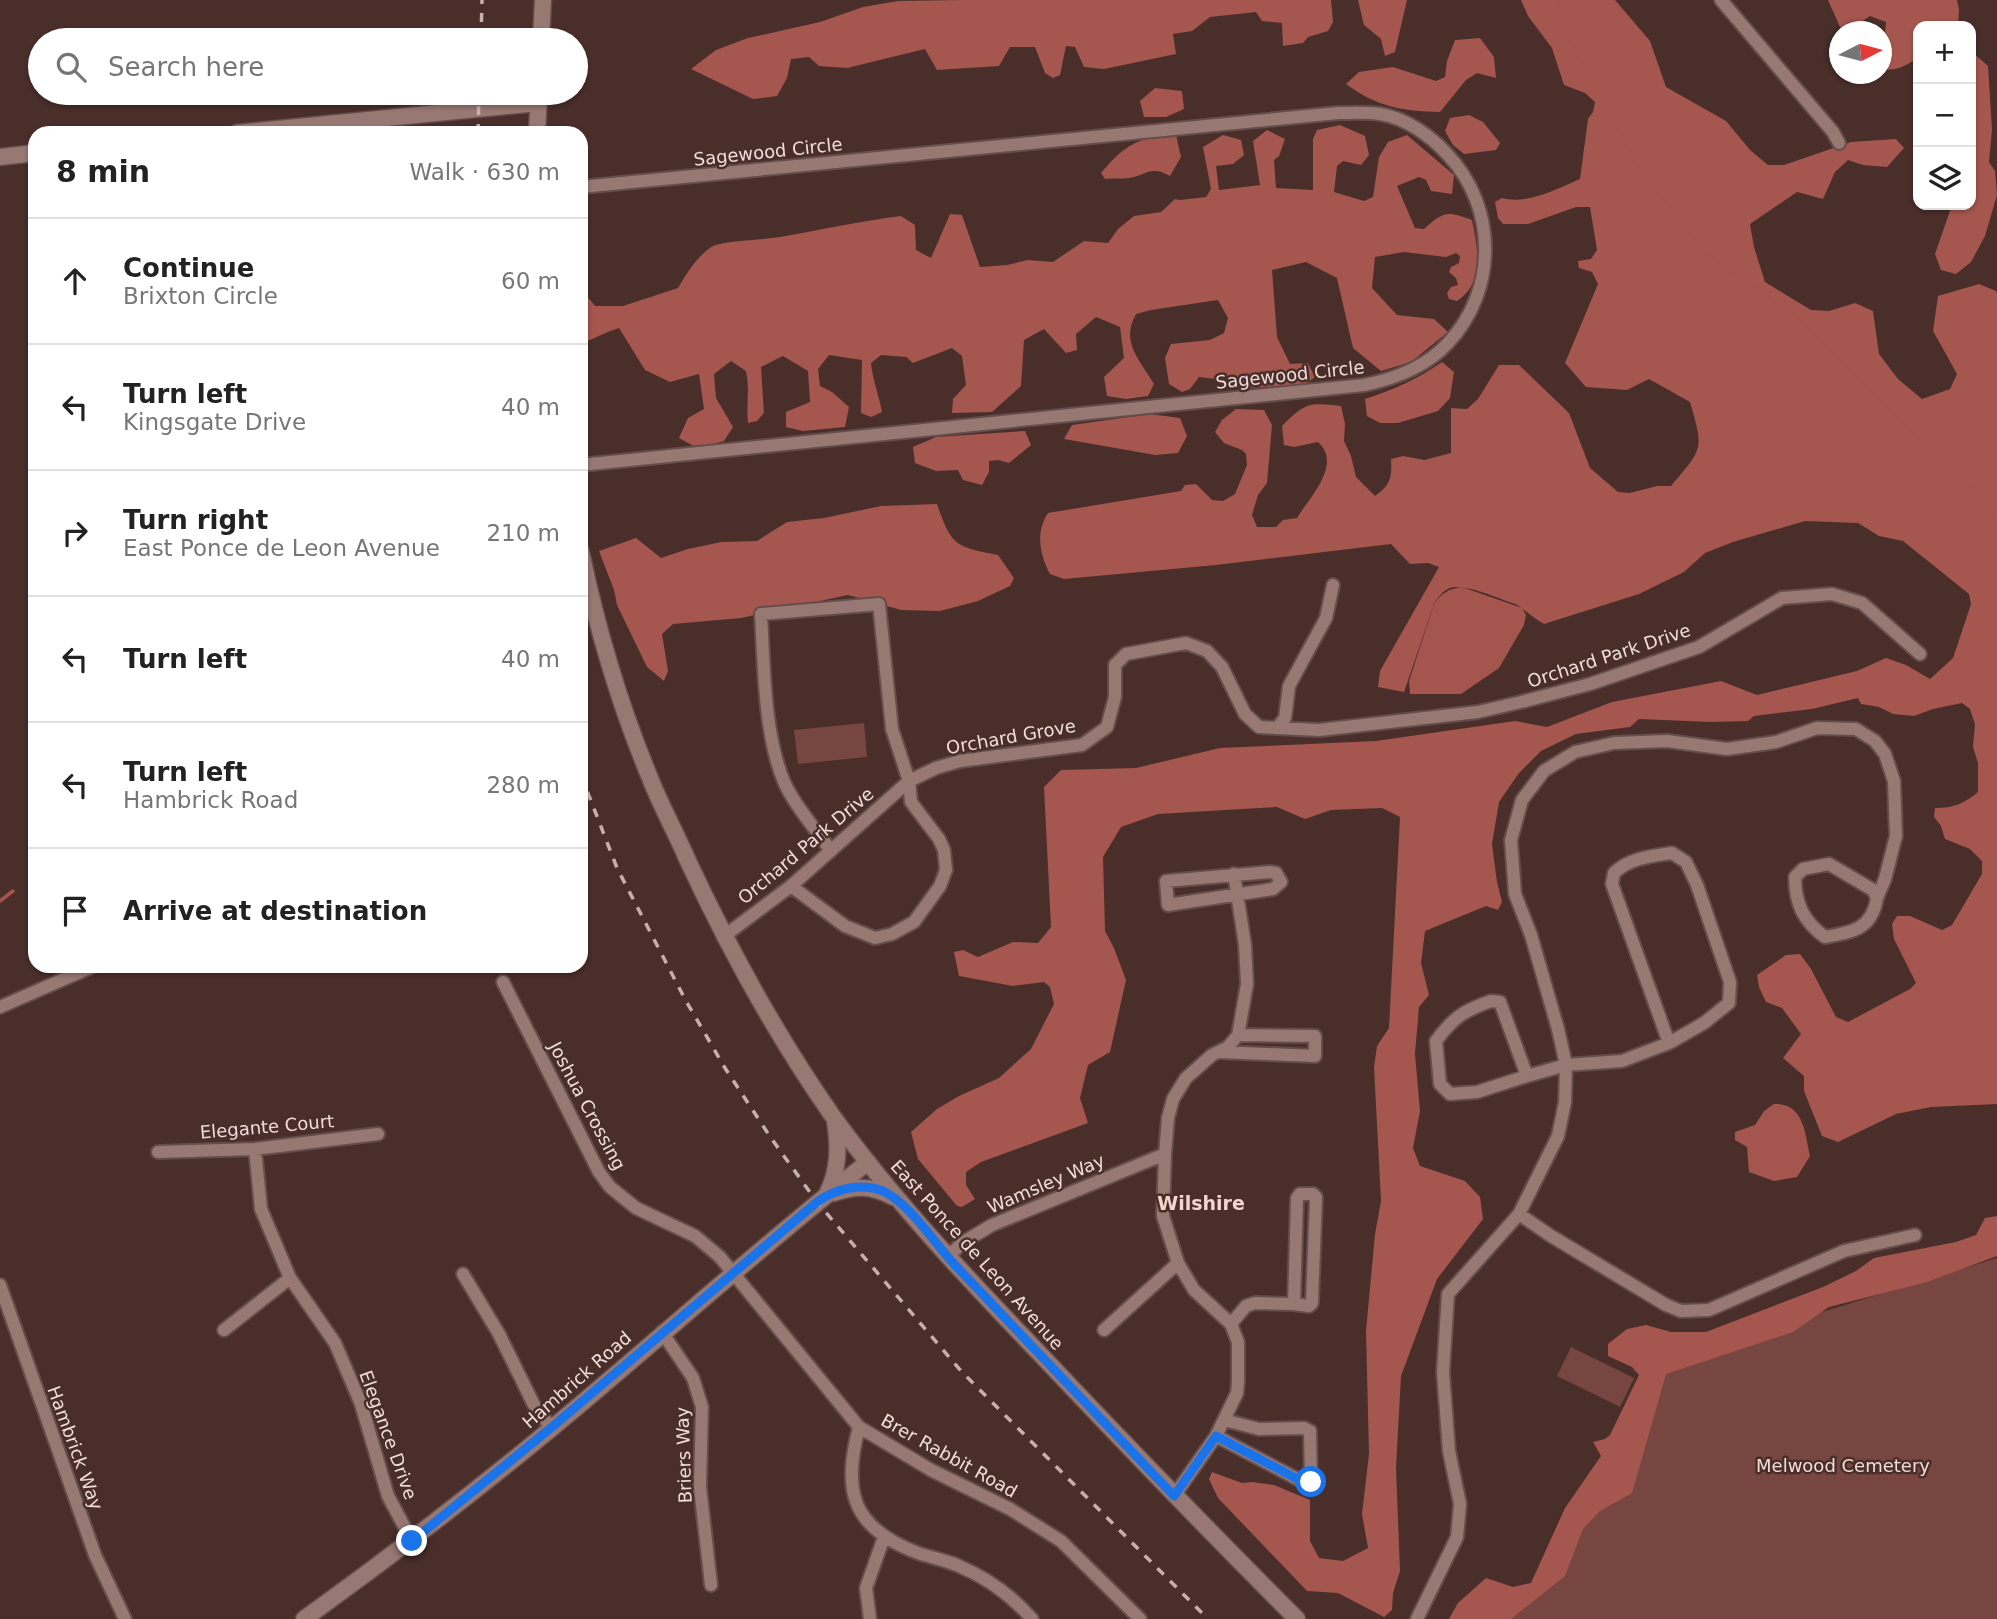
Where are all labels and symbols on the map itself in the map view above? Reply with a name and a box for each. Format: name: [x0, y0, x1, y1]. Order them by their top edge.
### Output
north arrow: [1829, 21, 1892, 84]
street label: Sagewood Circle: [693, 133, 843, 170]
street label: Sagewood Circle: [1215, 356, 1365, 393]
street label: Orchard Park Drive: [1525, 619, 1693, 692]
street label: Orchard Grove: [944, 715, 1077, 758]
street label: Orchard Park Drive: [734, 783, 878, 908]
street label: Joshua Crossing: [544, 1037, 630, 1174]
street label: Elegante Court: [199, 1110, 335, 1143]
street label: Wamsley Way: [984, 1149, 1108, 1218]
street label: East Ponce de Leon Avenue: [887, 1156, 1068, 1354]
district label: Wilshire: [1157, 1192, 1245, 1214]
street label: Hambrick Road: [518, 1327, 635, 1433]
street label: Elegance Drive: [355, 1367, 422, 1502]
street label: Hambrick Way: [43, 1383, 108, 1513]
street label: Briers Way: [671, 1406, 696, 1504]
street label: Brer Rabbit Road: [877, 1409, 1021, 1502]
park label: Melwood Cemetery: [1756, 1455, 1930, 1476]
route start: [1295, 1466, 1326, 1497]
route end: [396, 1525, 427, 1556]

